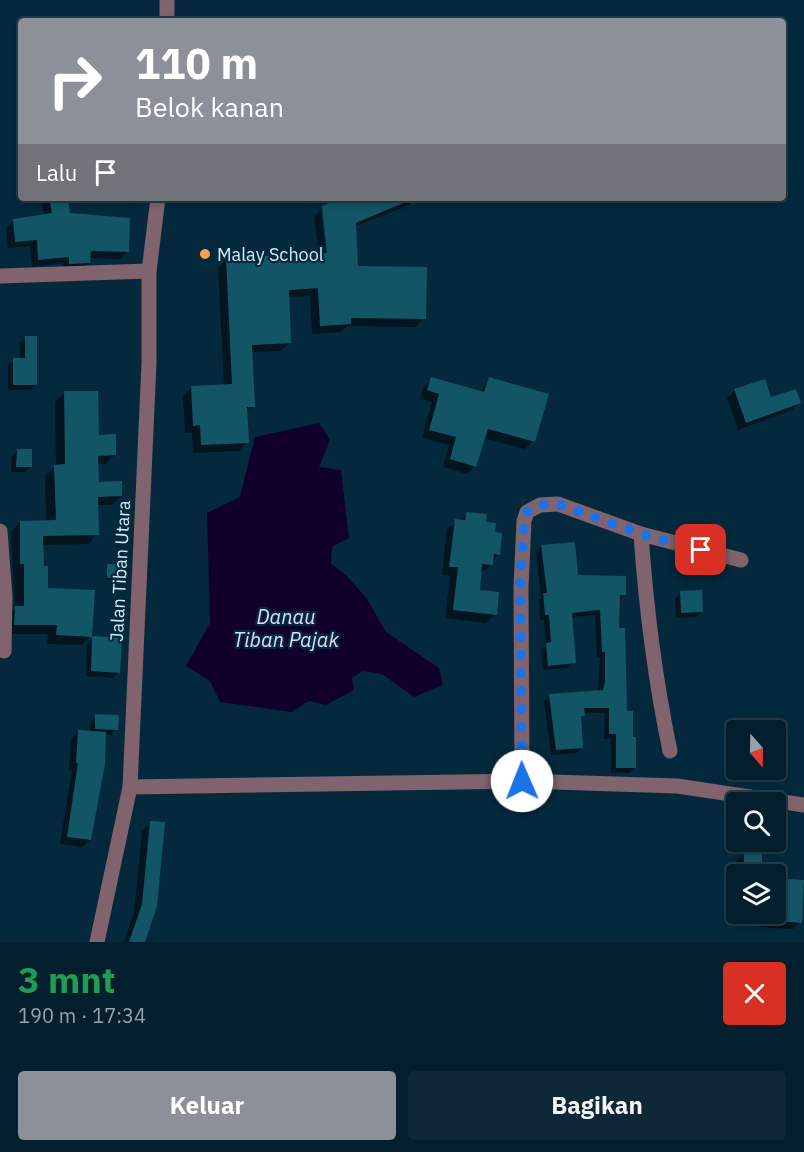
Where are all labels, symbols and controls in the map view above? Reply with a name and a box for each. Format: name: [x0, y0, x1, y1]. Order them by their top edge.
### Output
text: 110 m: [135, 36, 258, 91]
icon: right: [36, 42, 114, 120]
text: Belok kanan: [135, 89, 284, 124]
icon: arrive: [89, 156, 122, 189]
text: Lalu: [36, 158, 77, 187]
place label: Malay School: [217, 243, 324, 266]
marker: Malay School: [198, 247, 212, 261]
street label: Jalan Tiban Utara: [105, 499, 135, 642]
pin: [675, 524, 726, 575]
icon: arrive: [684, 533, 717, 566]
water label: Danau Tiban Pajak: [233, 603, 339, 653]
north arrow: [726, 720, 786, 780]
map controls: [726, 720, 786, 924]
position arrow: [490, 749, 554, 813]
button: search: [726, 792, 786, 852]
button: layers: [726, 864, 786, 924]
text: 3 mnt: [18, 956, 116, 1003]
button: close: [723, 962, 786, 1025]
text: 190 m · 17:34: [18, 1002, 146, 1029]
button: Keluar: [18, 1071, 396, 1140]
button: Bagikan: [408, 1071, 786, 1140]

